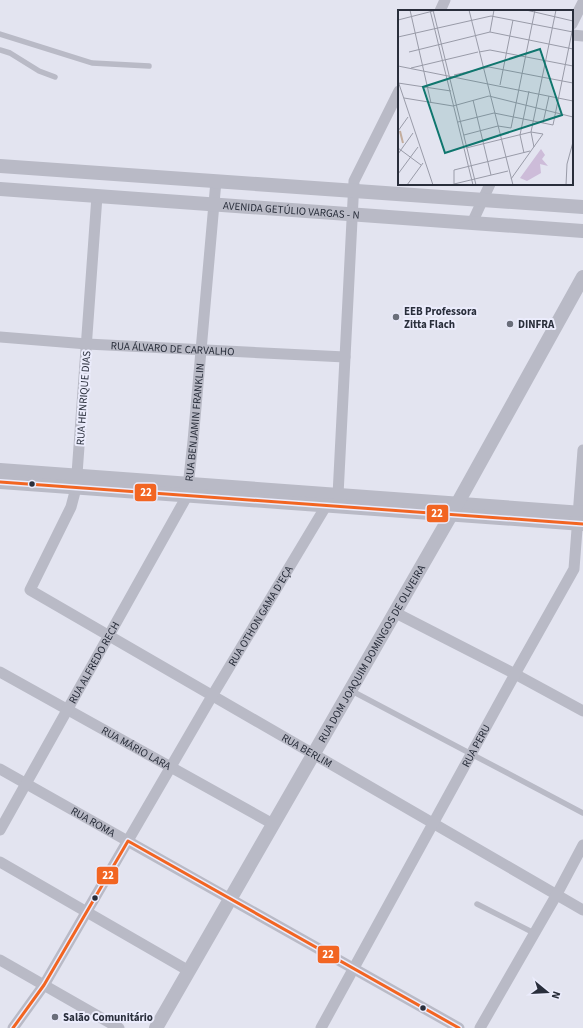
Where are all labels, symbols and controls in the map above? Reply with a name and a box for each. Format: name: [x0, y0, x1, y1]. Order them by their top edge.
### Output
inset map: [398, 10, 573, 185]
street label: AVENIDA GETÚLIO VARGAS - N: [222, 198, 360, 223]
place label: EEB Professora Zitta Flach: [404, 304, 477, 332]
marker: EEB Professora Zitta Flach: [391, 312, 401, 322]
place label: DINFRA: [518, 317, 555, 332]
marker: DINFRA: [505, 319, 515, 329]
street label: RUA ÁLVARO DE CARVALHO: [110, 338, 235, 359]
street label: RUA HENRIQUE DIAS: [73, 350, 94, 446]
street label: RUA BENJAMIN FRANKLIN: [182, 362, 208, 482]
unlabelled marker: [27, 479, 37, 489]
line badge: 22: [134, 483, 157, 502]
text: 22: [140, 485, 152, 500]
line badge: 22: [426, 504, 449, 523]
text: 22: [431, 506, 443, 521]
street label: RUA DOM JOAQUIM DOMINGOS DE OLIVEIRA: [315, 562, 429, 745]
street label: RUA OTHON GAMA D'EÇA: [225, 563, 297, 669]
street label: RUA ALFREDO RECH: [65, 619, 123, 707]
street label: RUA PERU: [458, 722, 494, 770]
street label: RUA MÁRIO LARA: [99, 723, 174, 774]
street label: RUA BERLIM: [279, 730, 335, 771]
street label: RUA ROMA: [68, 803, 118, 841]
line badge: 22: [96, 866, 119, 885]
text: 22: [102, 868, 114, 883]
unlabelled marker: [90, 893, 100, 903]
line badge: 22: [317, 945, 340, 964]
text: 22: [322, 947, 334, 962]
north arrow: [527, 972, 567, 1012]
text: N: [548, 989, 564, 1001]
unlabelled marker: [418, 1003, 428, 1013]
place label: Salão Comunitário: [63, 1010, 153, 1025]
marker: Salão Comunitário: [50, 1012, 60, 1022]

